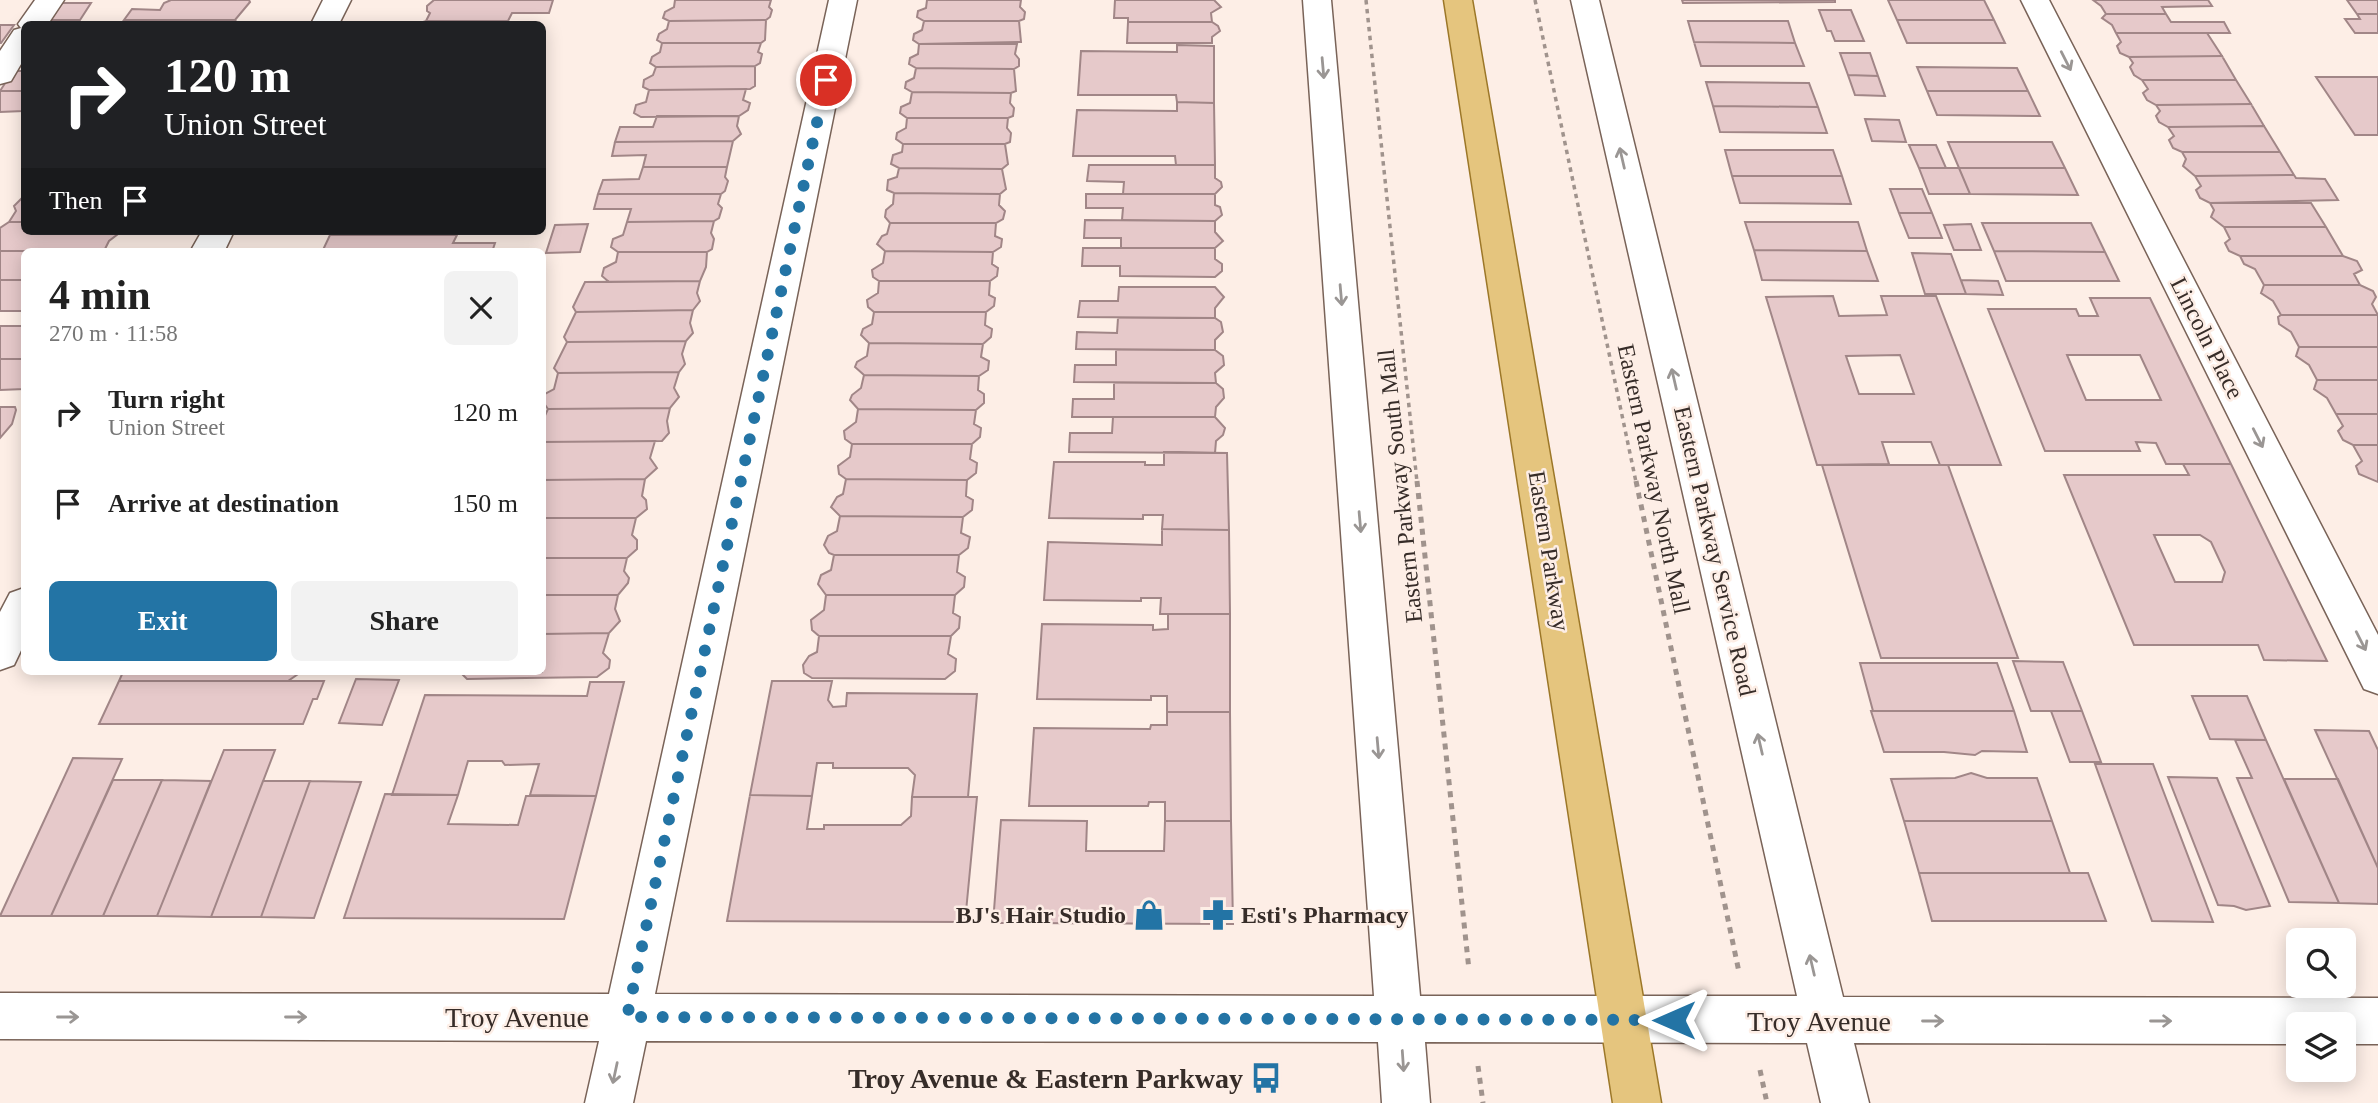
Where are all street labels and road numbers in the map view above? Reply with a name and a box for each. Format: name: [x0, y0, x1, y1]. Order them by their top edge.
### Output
street label: Lincoln Place: [2165, 273, 2249, 403]
street label: Eastern Parkway North Mall: [1613, 342, 1695, 617]
street label: Eastern Parkway South Mall: [1373, 347, 1427, 624]
street label: Eastern Parkway Service Road: [1669, 404, 1761, 698]
street label: Eastern Parkway: [1523, 469, 1575, 633]
street label: Troy Avenue: [445, 1002, 589, 1033]
street label: Troy Avenue: [1747, 1006, 1891, 1037]

